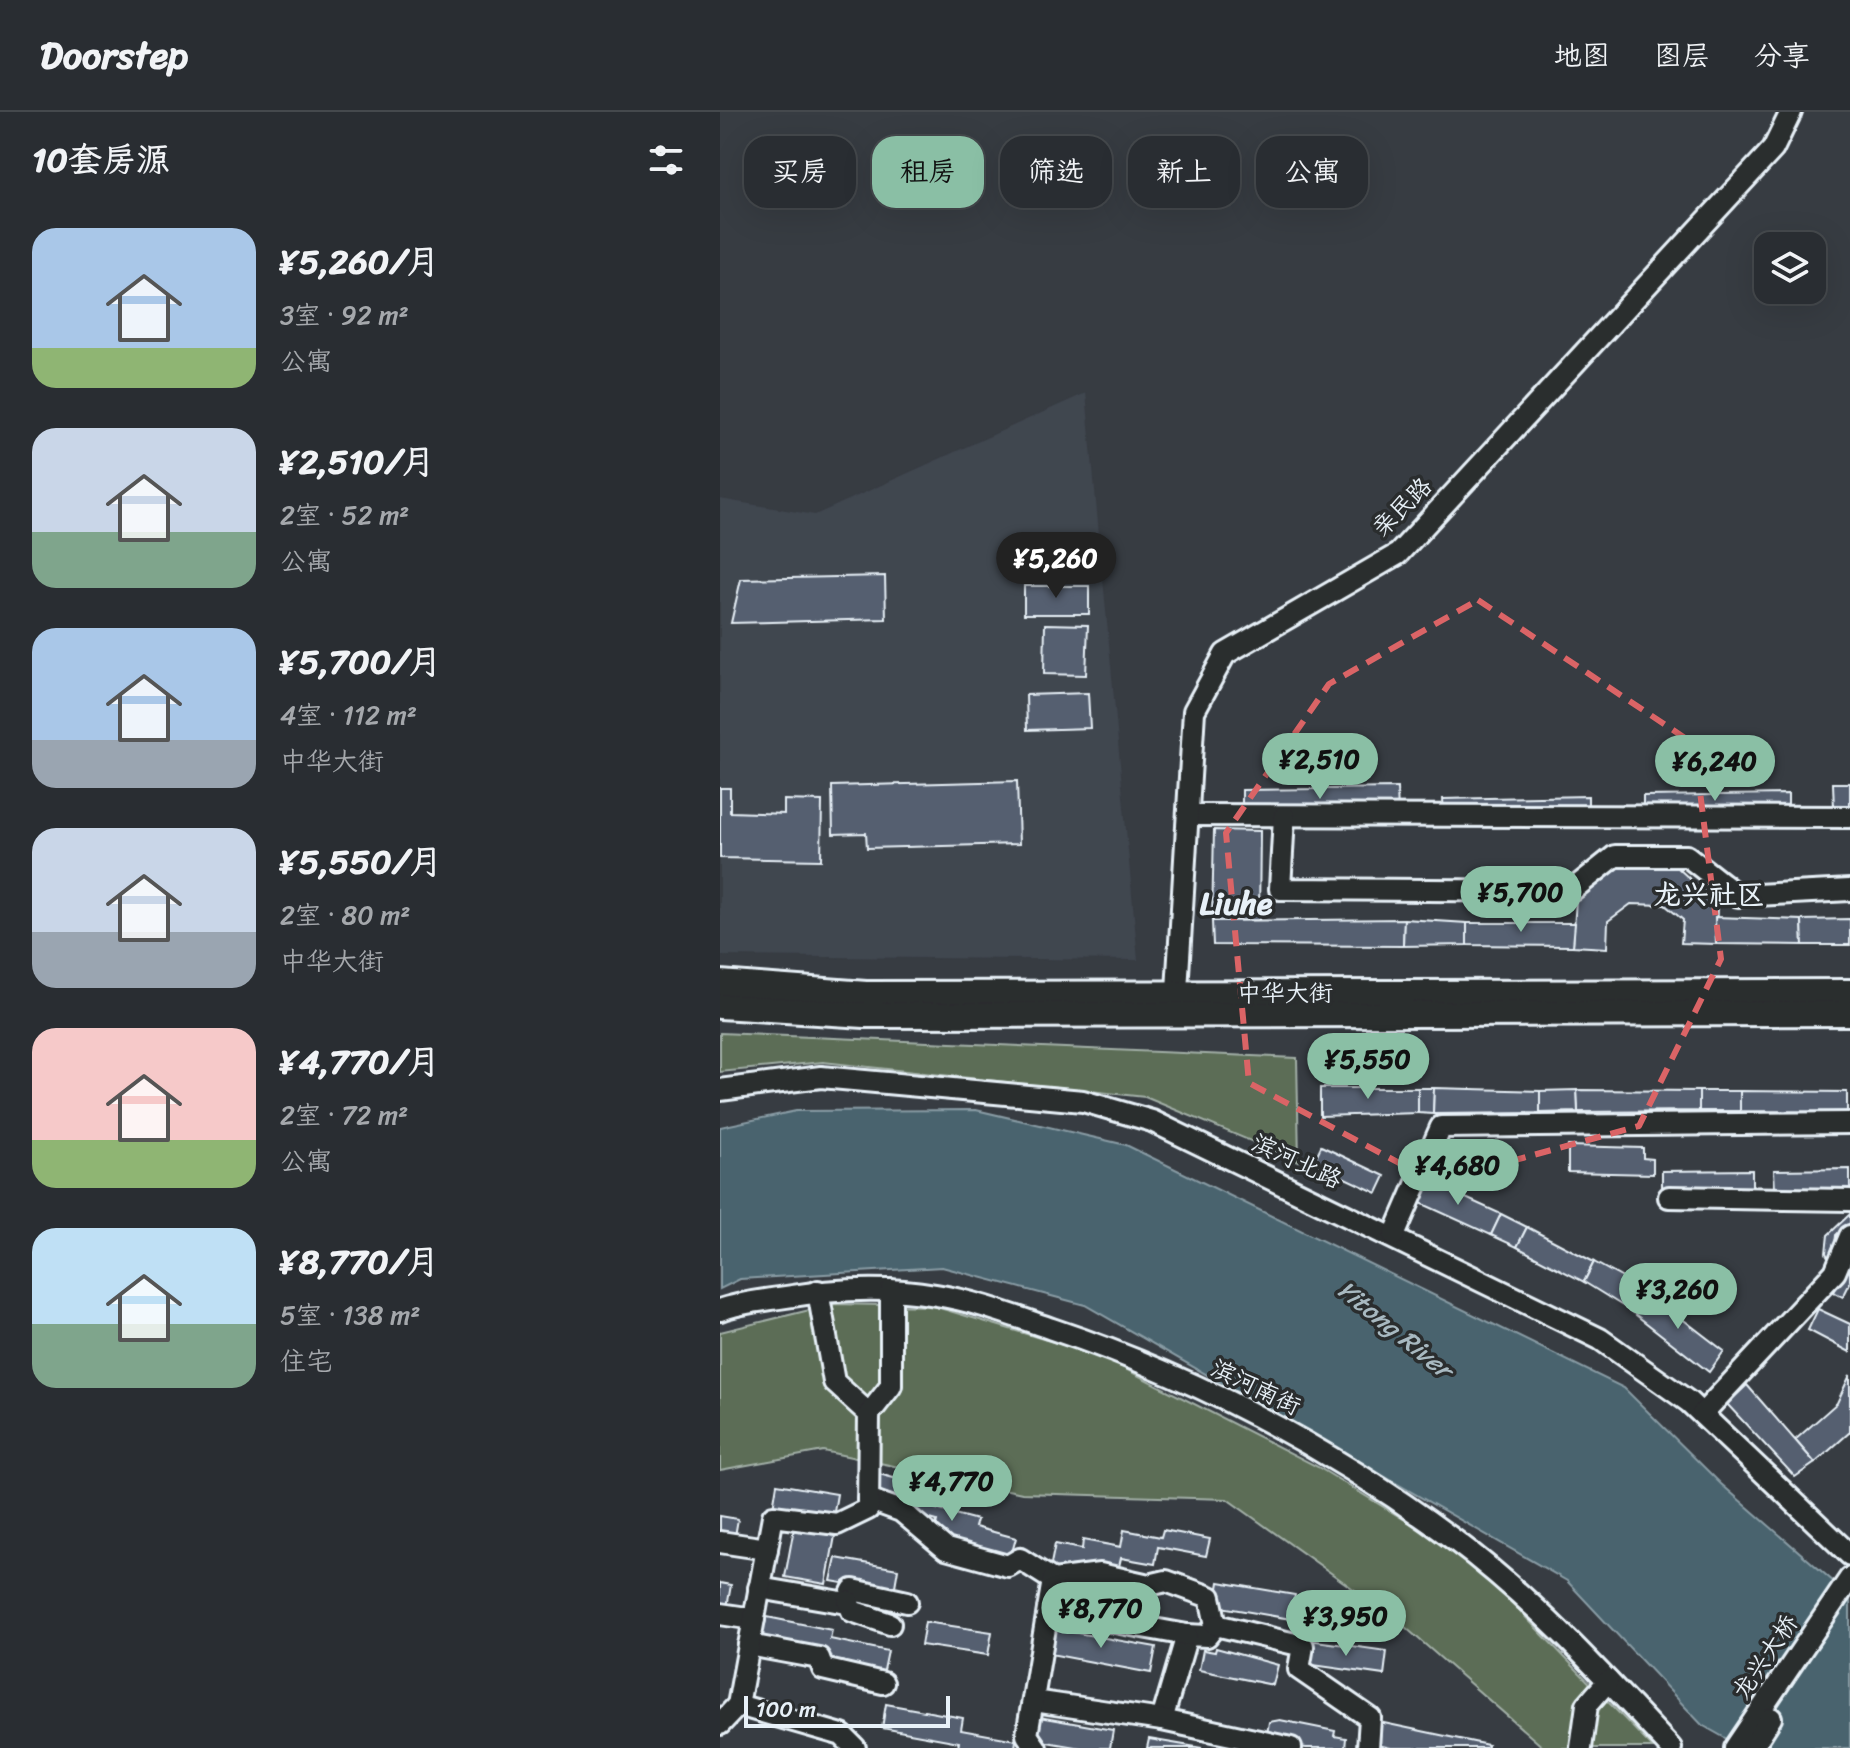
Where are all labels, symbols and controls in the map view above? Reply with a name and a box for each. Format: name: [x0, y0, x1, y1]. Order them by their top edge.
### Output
text: Doorstep: [40, 22, 188, 89]
text: 地图: [1554, 31, 1610, 80]
text: 图层: [1654, 31, 1710, 80]
text: 分享: [1754, 31, 1810, 80]
text: 10套房源: [32, 130, 170, 190]
chip: 买房: [744, 136, 856, 208]
chip: 租房: [872, 136, 984, 208]
chip: 筛选: [1000, 136, 1112, 208]
chip: 新上: [1128, 136, 1240, 208]
chip: 公寓: [1256, 136, 1368, 208]
icon: filters: [644, 138, 688, 182]
text: ¥5,260/月: [280, 232, 440, 292]
map controls: [1754, 232, 1826, 304]
button: layers: [1754, 232, 1826, 304]
icon: home: [96, 260, 192, 356]
text: 3室 · 92 m²: [280, 292, 409, 338]
text: 公寓: [280, 338, 332, 384]
text: ¥2,510/月: [280, 432, 435, 492]
icon: home: [96, 460, 192, 556]
street label: 亲民路: [1362, 467, 1442, 547]
text: 2室 · 52 m²: [280, 492, 409, 538]
pin: ¥5,260: [991, 532, 1121, 600]
text: ¥5,260: [1014, 535, 1098, 581]
text: 公寓: [280, 538, 332, 584]
text: ¥5,700/月: [280, 632, 442, 692]
icon: home: [96, 660, 192, 756]
text: 4室 · 112 m²: [280, 692, 417, 738]
pin: ¥2,510: [1255, 733, 1385, 801]
pin: ¥6,240: [1650, 735, 1780, 803]
text: ¥2,510: [1280, 736, 1360, 782]
text: 中华大街: [280, 738, 384, 784]
text: ¥6,240: [1673, 738, 1757, 784]
text: ¥5,550/月: [280, 832, 443, 892]
icon: home: [96, 860, 192, 956]
pin: ¥5,700: [1456, 866, 1586, 934]
text: ¥5,700: [1478, 869, 1564, 915]
district label: 龙兴社区: [1653, 870, 1765, 919]
district label: Liuhe: [1200, 875, 1273, 932]
text: 2室 · 80 m²: [280, 892, 411, 938]
text: 中华大街: [280, 938, 384, 984]
street label: 中华大街: [1237, 972, 1333, 1014]
text: ¥4,770/月: [280, 1032, 440, 1092]
pin: ¥5,550: [1303, 1033, 1433, 1101]
text: ¥5,550: [1325, 1036, 1411, 1082]
icon: home: [96, 1060, 192, 1156]
text: 2室 · 72 m²: [280, 1092, 408, 1138]
street label: 滨河北路: [1245, 1122, 1349, 1200]
text: 公寓: [280, 1138, 332, 1184]
pin: ¥4,680: [1393, 1139, 1523, 1207]
text: ¥4,680: [1416, 1142, 1500, 1188]
text: ¥8,770/月: [280, 1232, 440, 1292]
icon: home: [96, 1260, 192, 1356]
pin: ¥3,260: [1613, 1263, 1743, 1331]
text: ¥3,260: [1637, 1266, 1719, 1312]
water label: Yitong River: [1327, 1268, 1466, 1393]
text: 5室 · 138 m²: [280, 1292, 420, 1338]
text: 住宅: [280, 1338, 332, 1384]
street label: 滨河南街: [1204, 1347, 1308, 1427]
pin: ¥4,770: [887, 1455, 1017, 1523]
text: ¥4,770: [910, 1458, 994, 1504]
pin: ¥8,770: [1036, 1582, 1166, 1650]
text: ¥8,770: [1059, 1585, 1143, 1631]
pin: ¥3,950: [1281, 1590, 1411, 1658]
text: ¥3,950: [1304, 1593, 1388, 1639]
street label: 龙兴大桥: [1721, 1605, 1809, 1709]
text: 100 m: [756, 1690, 816, 1729]
scale bar: [744, 1692, 950, 1728]

